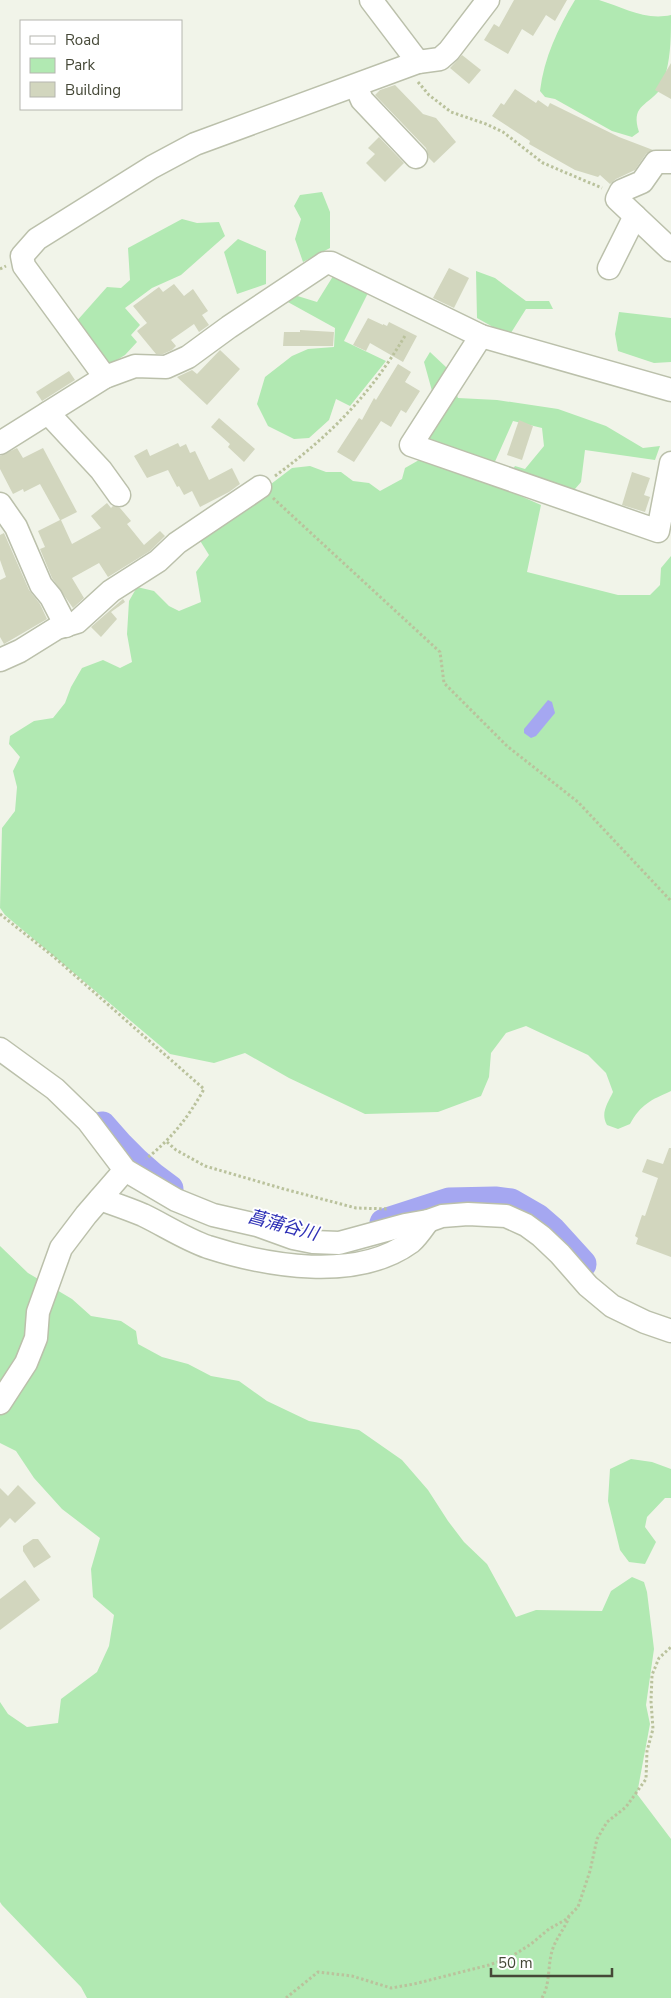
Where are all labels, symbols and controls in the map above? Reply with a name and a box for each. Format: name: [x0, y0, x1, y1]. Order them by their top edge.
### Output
legend: [20, 20, 182, 110]
text: Road: [65, 30, 100, 50]
text: Park: [65, 55, 95, 75]
text: Building: [65, 80, 121, 100]
water label: 菖蒲谷川: [245, 1204, 323, 1246]
scale bar: [491, 1946, 612, 1978]
text: 50 m: [498, 1953, 533, 1973]

